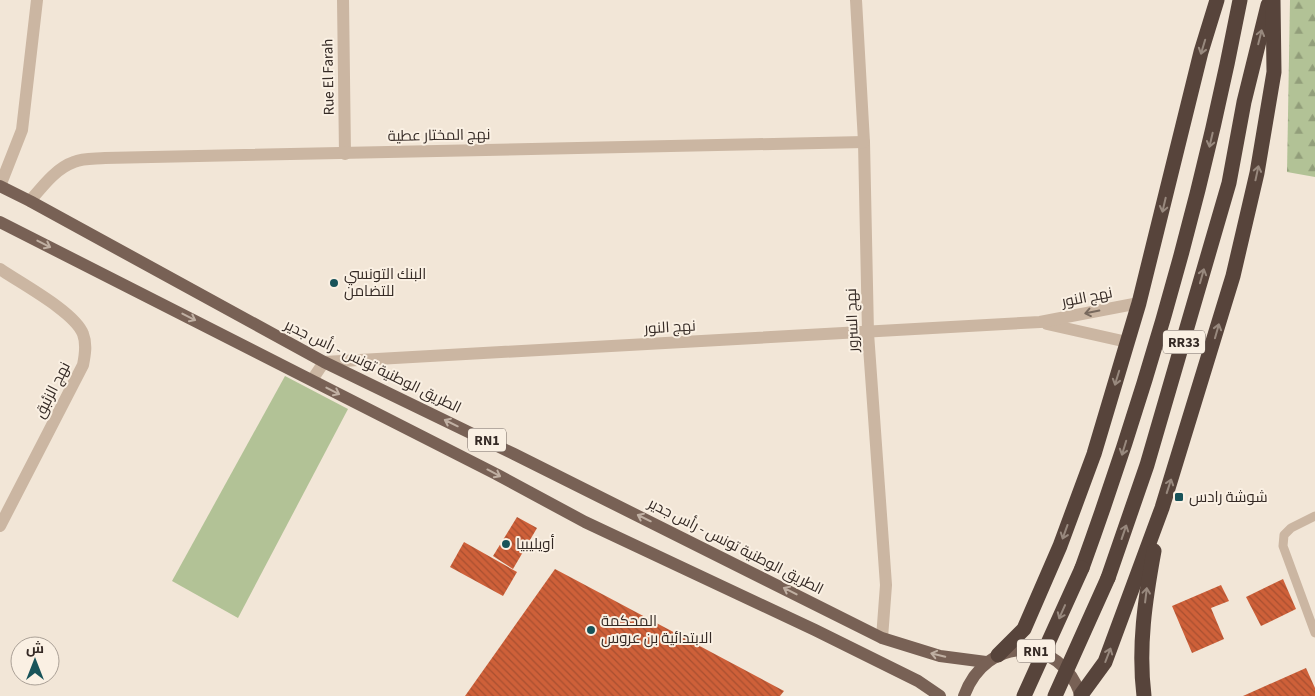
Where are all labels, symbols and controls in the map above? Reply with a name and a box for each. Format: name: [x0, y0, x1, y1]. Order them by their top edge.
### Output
one-way arrow: [1256, 30, 1265, 46]
street label: Rue El Farah: [317, 38, 340, 116]
one-way arrow: [1197, 38, 1207, 54]
street label: نهج المختار عطية: [388, 124, 491, 147]
one-way arrow: [1206, 132, 1215, 148]
one-way arrow: [1252, 165, 1262, 181]
one-way arrow: [1159, 196, 1169, 212]
one-way arrow: [36, 239, 51, 249]
place label: البنك التونسي للتضامن: [344, 264, 426, 302]
one-way arrow: [1198, 269, 1208, 285]
marker: البنك التونسي للتضامن: [328, 277, 340, 289]
street label: نهج النور: [1059, 282, 1114, 313]
street label: نهج السرور: [841, 288, 864, 353]
one-way arrow: [1084, 308, 1100, 318]
one-way arrow: [181, 312, 196, 322]
street label: الطريق الوطنية تونس - رأس جدير: [280, 314, 465, 418]
street label: نهج النور: [643, 316, 696, 339]
one-way arrow: [1213, 323, 1223, 339]
road number: RR33: [1163, 331, 1205, 354]
street label: نهج الزئبق: [29, 358, 76, 422]
one-way arrow: [1111, 370, 1121, 386]
one-way arrow: [326, 386, 341, 396]
one-way arrow: [444, 418, 459, 427]
road number: RN1: [468, 428, 506, 452]
one-way arrow: [1119, 440, 1129, 456]
one-way arrow: [486, 468, 501, 478]
one-way arrow: [1164, 478, 1174, 494]
place label: شوشة رادس: [1189, 487, 1268, 508]
marker: شوشة رادس: [1173, 491, 1185, 503]
street label: الطريق الوطنية تونس - رأس جدير: [644, 493, 827, 600]
one-way arrow: [637, 513, 652, 522]
one-way arrow: [1060, 524, 1069, 539]
one-way arrow: [1120, 525, 1129, 540]
place label: أويليبيا: [516, 534, 554, 555]
marker: أويليبيا: [500, 538, 512, 550]
one-way arrow: [782, 585, 797, 595]
one-way arrow: [1141, 588, 1151, 604]
one-way arrow: [1057, 604, 1067, 619]
place label: المحكمة الابتدائية بن عروس: [601, 611, 712, 649]
marker: المحكمة الابتدائية بن عروس: [585, 624, 597, 636]
north arrow: [10, 636, 60, 686]
text: ش: [26, 639, 44, 659]
road number: RN1: [1017, 640, 1055, 662]
one-way arrow: [1103, 648, 1113, 663]
one-way arrow: [931, 650, 947, 659]

